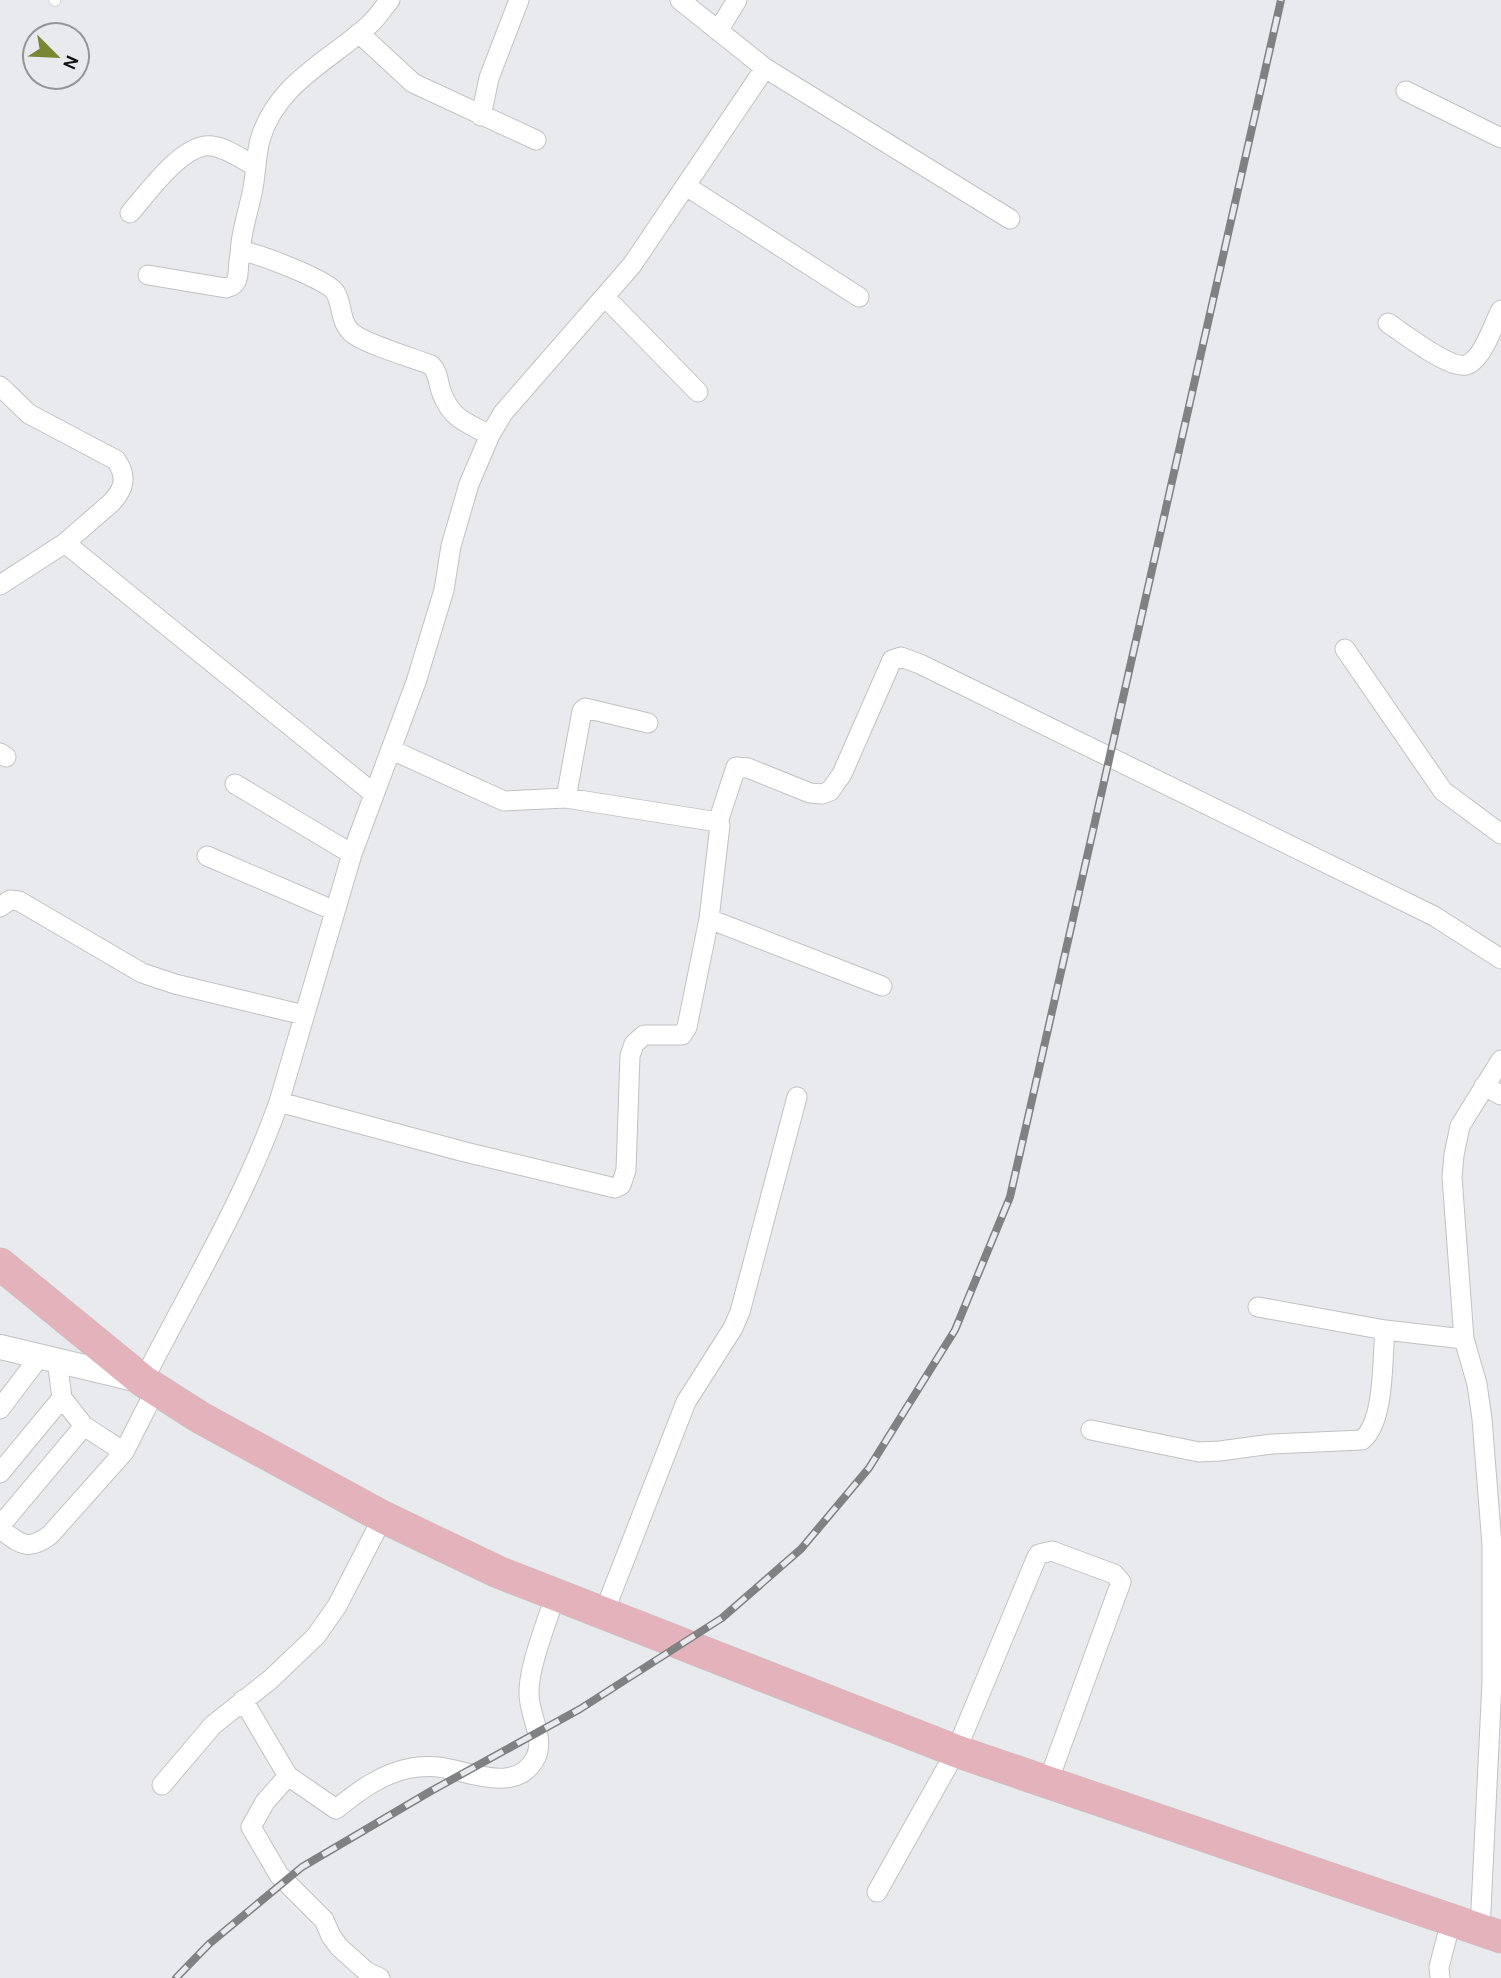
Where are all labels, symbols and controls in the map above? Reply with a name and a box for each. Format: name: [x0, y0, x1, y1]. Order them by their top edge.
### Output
north arrow: [21, 21, 91, 91]
text: N: [58, 52, 83, 73]

